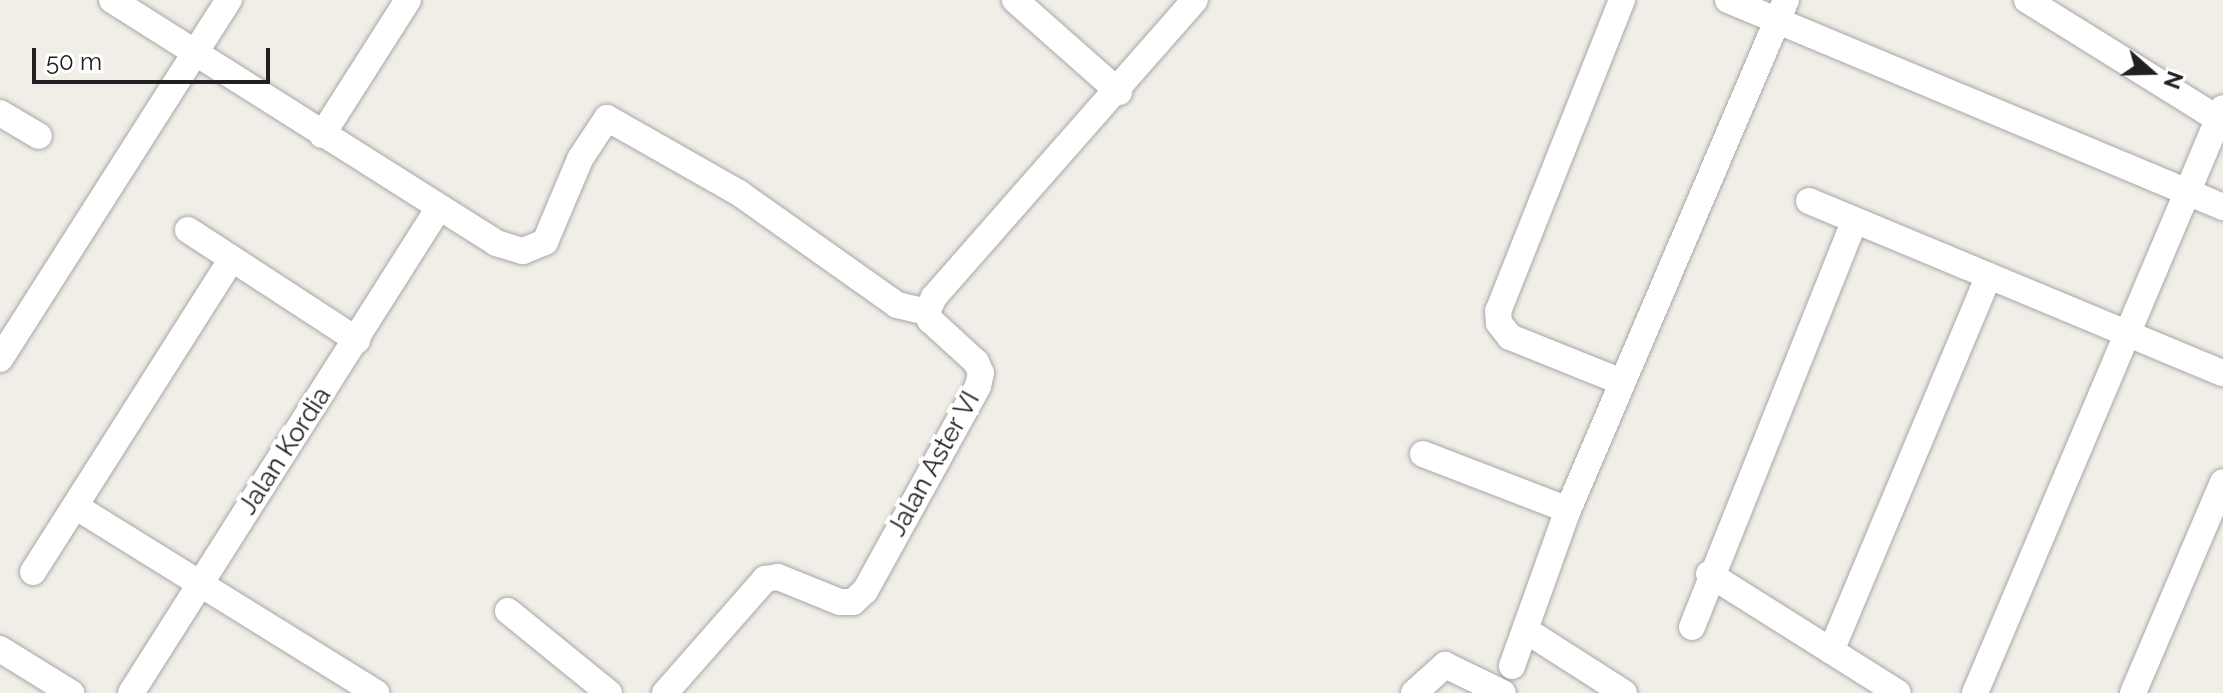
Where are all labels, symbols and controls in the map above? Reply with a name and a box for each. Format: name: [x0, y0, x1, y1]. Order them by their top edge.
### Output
scale bar: [36, 32, 274, 82]
north arrow: [2111, 32, 2191, 112]
text: 50 m: [46, 47, 102, 76]
text: N: [2158, 68, 2189, 93]
street label: Jalan Kordia: [232, 381, 338, 521]
street label: Jalan Aster VI: [881, 385, 987, 543]

